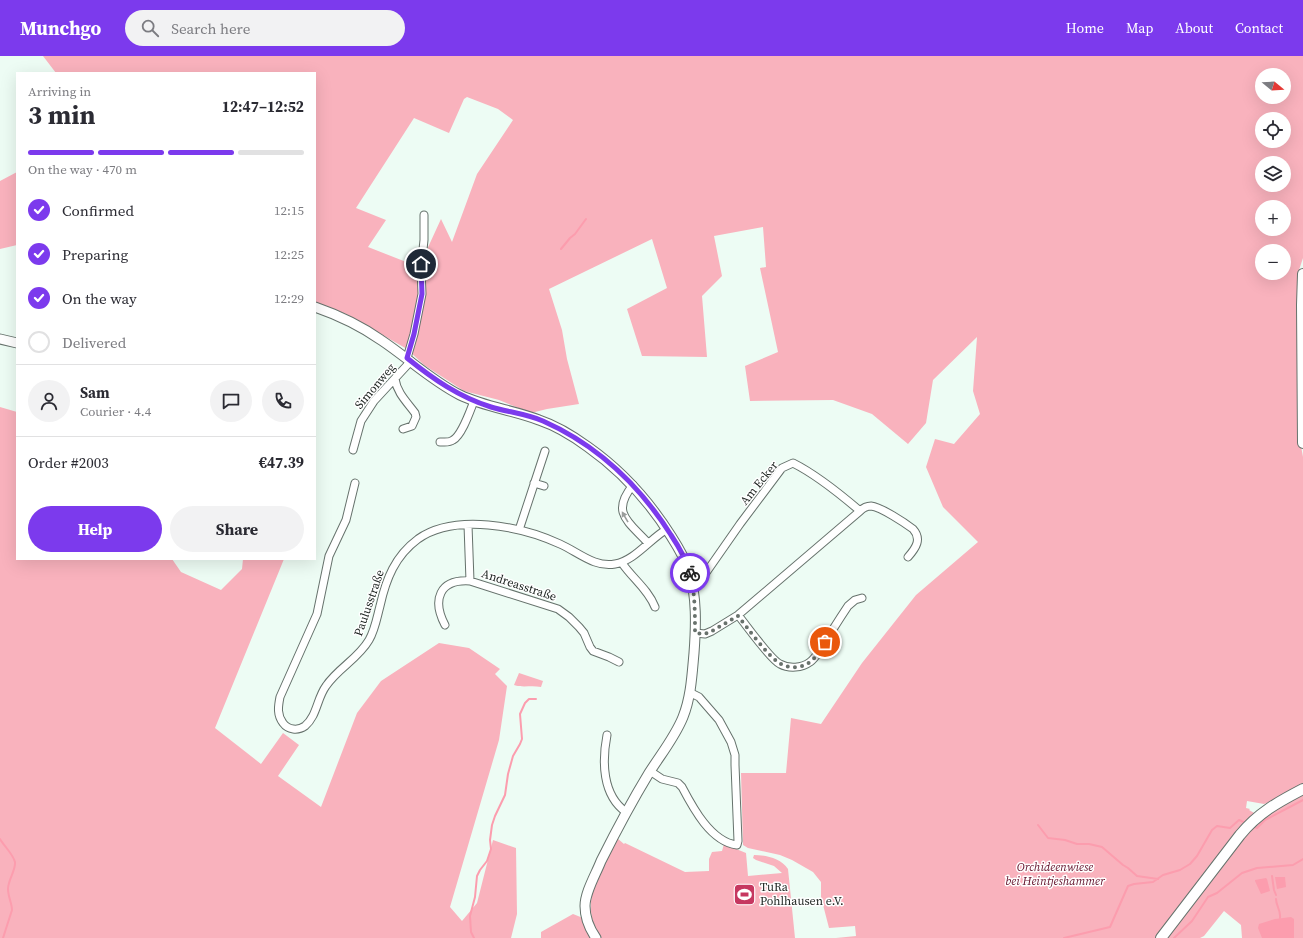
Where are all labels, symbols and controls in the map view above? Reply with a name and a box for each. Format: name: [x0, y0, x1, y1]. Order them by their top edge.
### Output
search box: [125, 10, 405, 46]
text: Munchgo: [20, 15, 101, 41]
icon: search: [139, 17, 161, 39]
text: Search here: [171, 18, 250, 39]
text: Home: [1066, 18, 1104, 38]
text: Map: [1126, 18, 1153, 38]
text: About: [1175, 18, 1213, 38]
text: Contact: [1235, 18, 1283, 38]
north arrow: [1255, 68, 1291, 104]
map controls: [1255, 68, 1291, 280]
text: Arriving in: [28, 83, 91, 100]
text: 12:47–12:52: [222, 96, 304, 117]
text: 3 min: [28, 97, 95, 133]
button: locate: [1255, 112, 1291, 148]
button: layers: [1255, 156, 1291, 192]
text: On the way · 470 m: [28, 161, 137, 178]
icon: check: [28, 199, 50, 221]
text: Confirmed: [62, 200, 134, 221]
button: +: [1255, 200, 1291, 236]
text: 12:15: [274, 202, 304, 219]
icon: check: [28, 243, 50, 265]
text: Preparing: [62, 244, 128, 265]
button: −: [1255, 244, 1291, 280]
text: 12:25: [274, 246, 304, 263]
pin: [404, 247, 438, 281]
icon: home: [410, 253, 432, 275]
icon: check: [28, 287, 50, 309]
text: On the way: [62, 288, 137, 309]
text: 12:29: [274, 290, 304, 307]
text: Delivered: [62, 332, 126, 353]
street label: Simonweg: [351, 360, 399, 412]
button: person: [28, 380, 70, 422]
button: chat: [210, 380, 252, 422]
button: phone: [262, 380, 304, 422]
text: Sam: [80, 382, 110, 403]
text: Courier · 4.4: [80, 403, 151, 420]
text: Order #2003: [28, 452, 109, 473]
text: €47.39: [259, 452, 304, 473]
street label: Am Ecker: [736, 458, 782, 508]
button: Help: [28, 506, 162, 552]
button: Share: [170, 506, 304, 552]
one-way arrow: [622, 511, 629, 522]
courier: [670, 553, 710, 593]
icon: bike: [679, 562, 701, 584]
street label: Andreasstraße: [480, 565, 558, 605]
street label: Paulusstraße: [350, 568, 388, 638]
pin: [808, 625, 842, 659]
icon: bag: [814, 631, 836, 653]
park label: Orchideenwiese bei Heintjeshammer: [1005, 859, 1106, 889]
place label: TuRa Pohlhausen e.V.: [760, 879, 844, 909]
sports icon: TuRa Pohlhausen e.V.: [731, 881, 757, 907]

